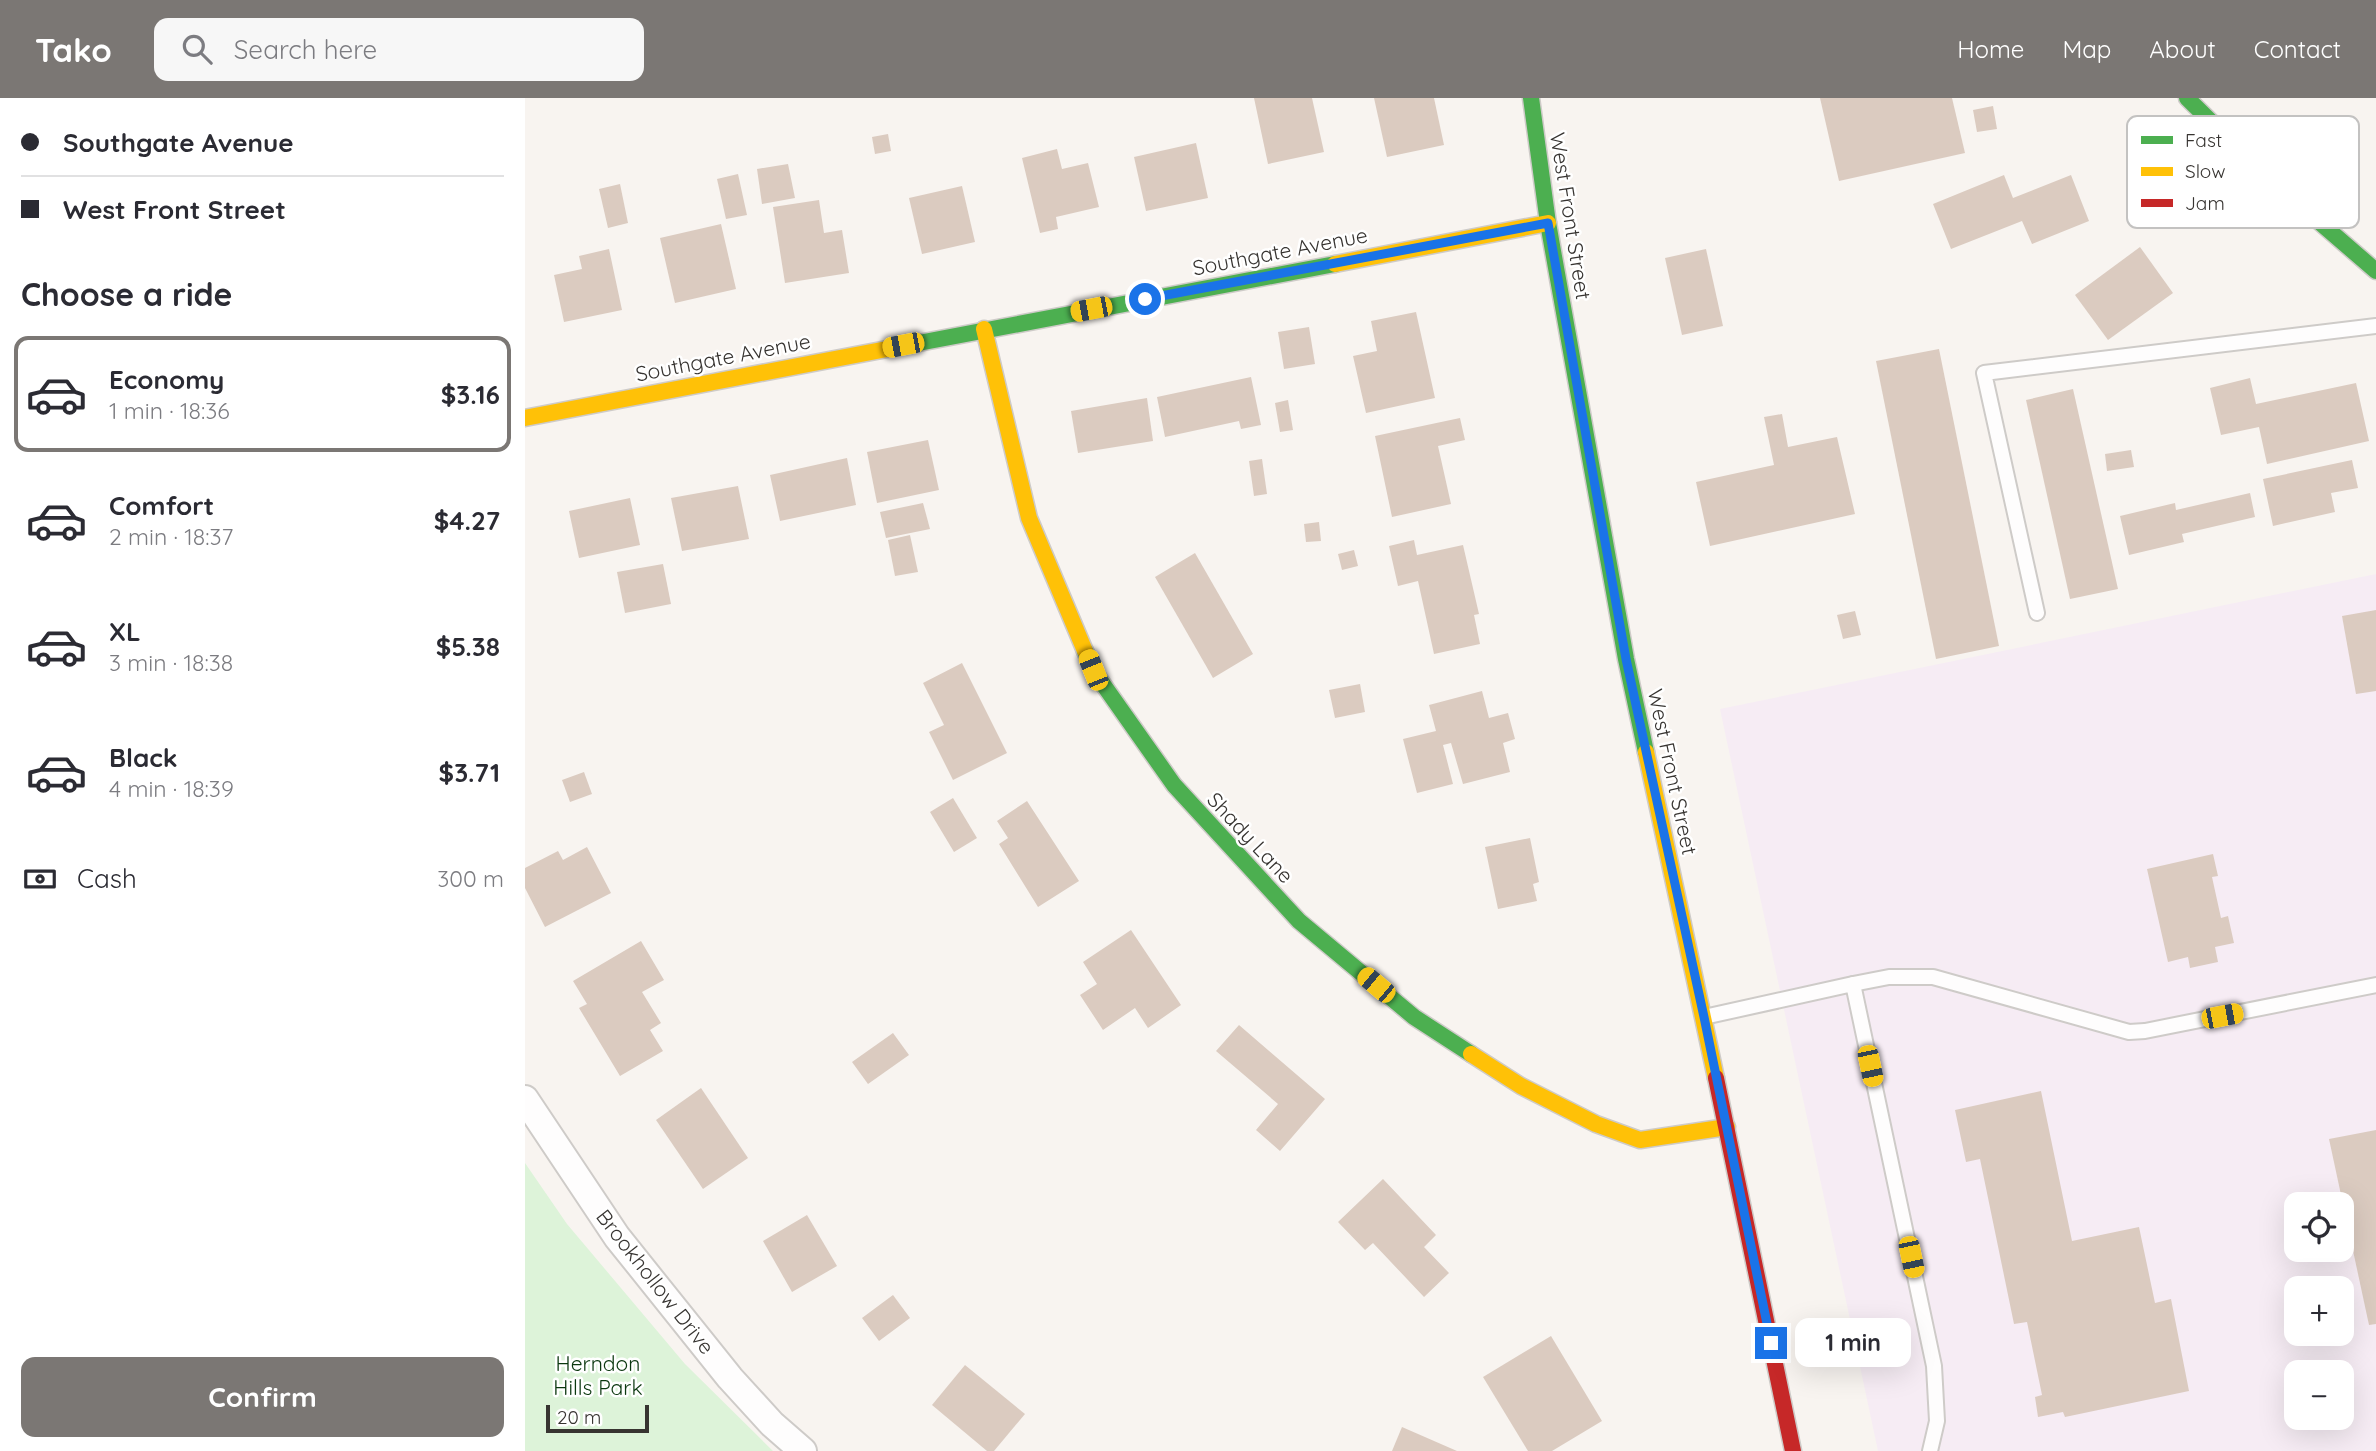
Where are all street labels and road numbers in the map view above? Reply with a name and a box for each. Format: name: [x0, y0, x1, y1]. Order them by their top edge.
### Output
street label: West Front Street: [1545, 130, 1597, 301]
street label: Southgate Avenue: [1190, 221, 1369, 281]
street label: Southgate Avenue: [633, 327, 812, 387]
street label: West Front Street: [1643, 686, 1703, 857]
street label: Shady Lane: [1202, 786, 1299, 888]
street label: Brookhollow Drive: [591, 1204, 720, 1359]

